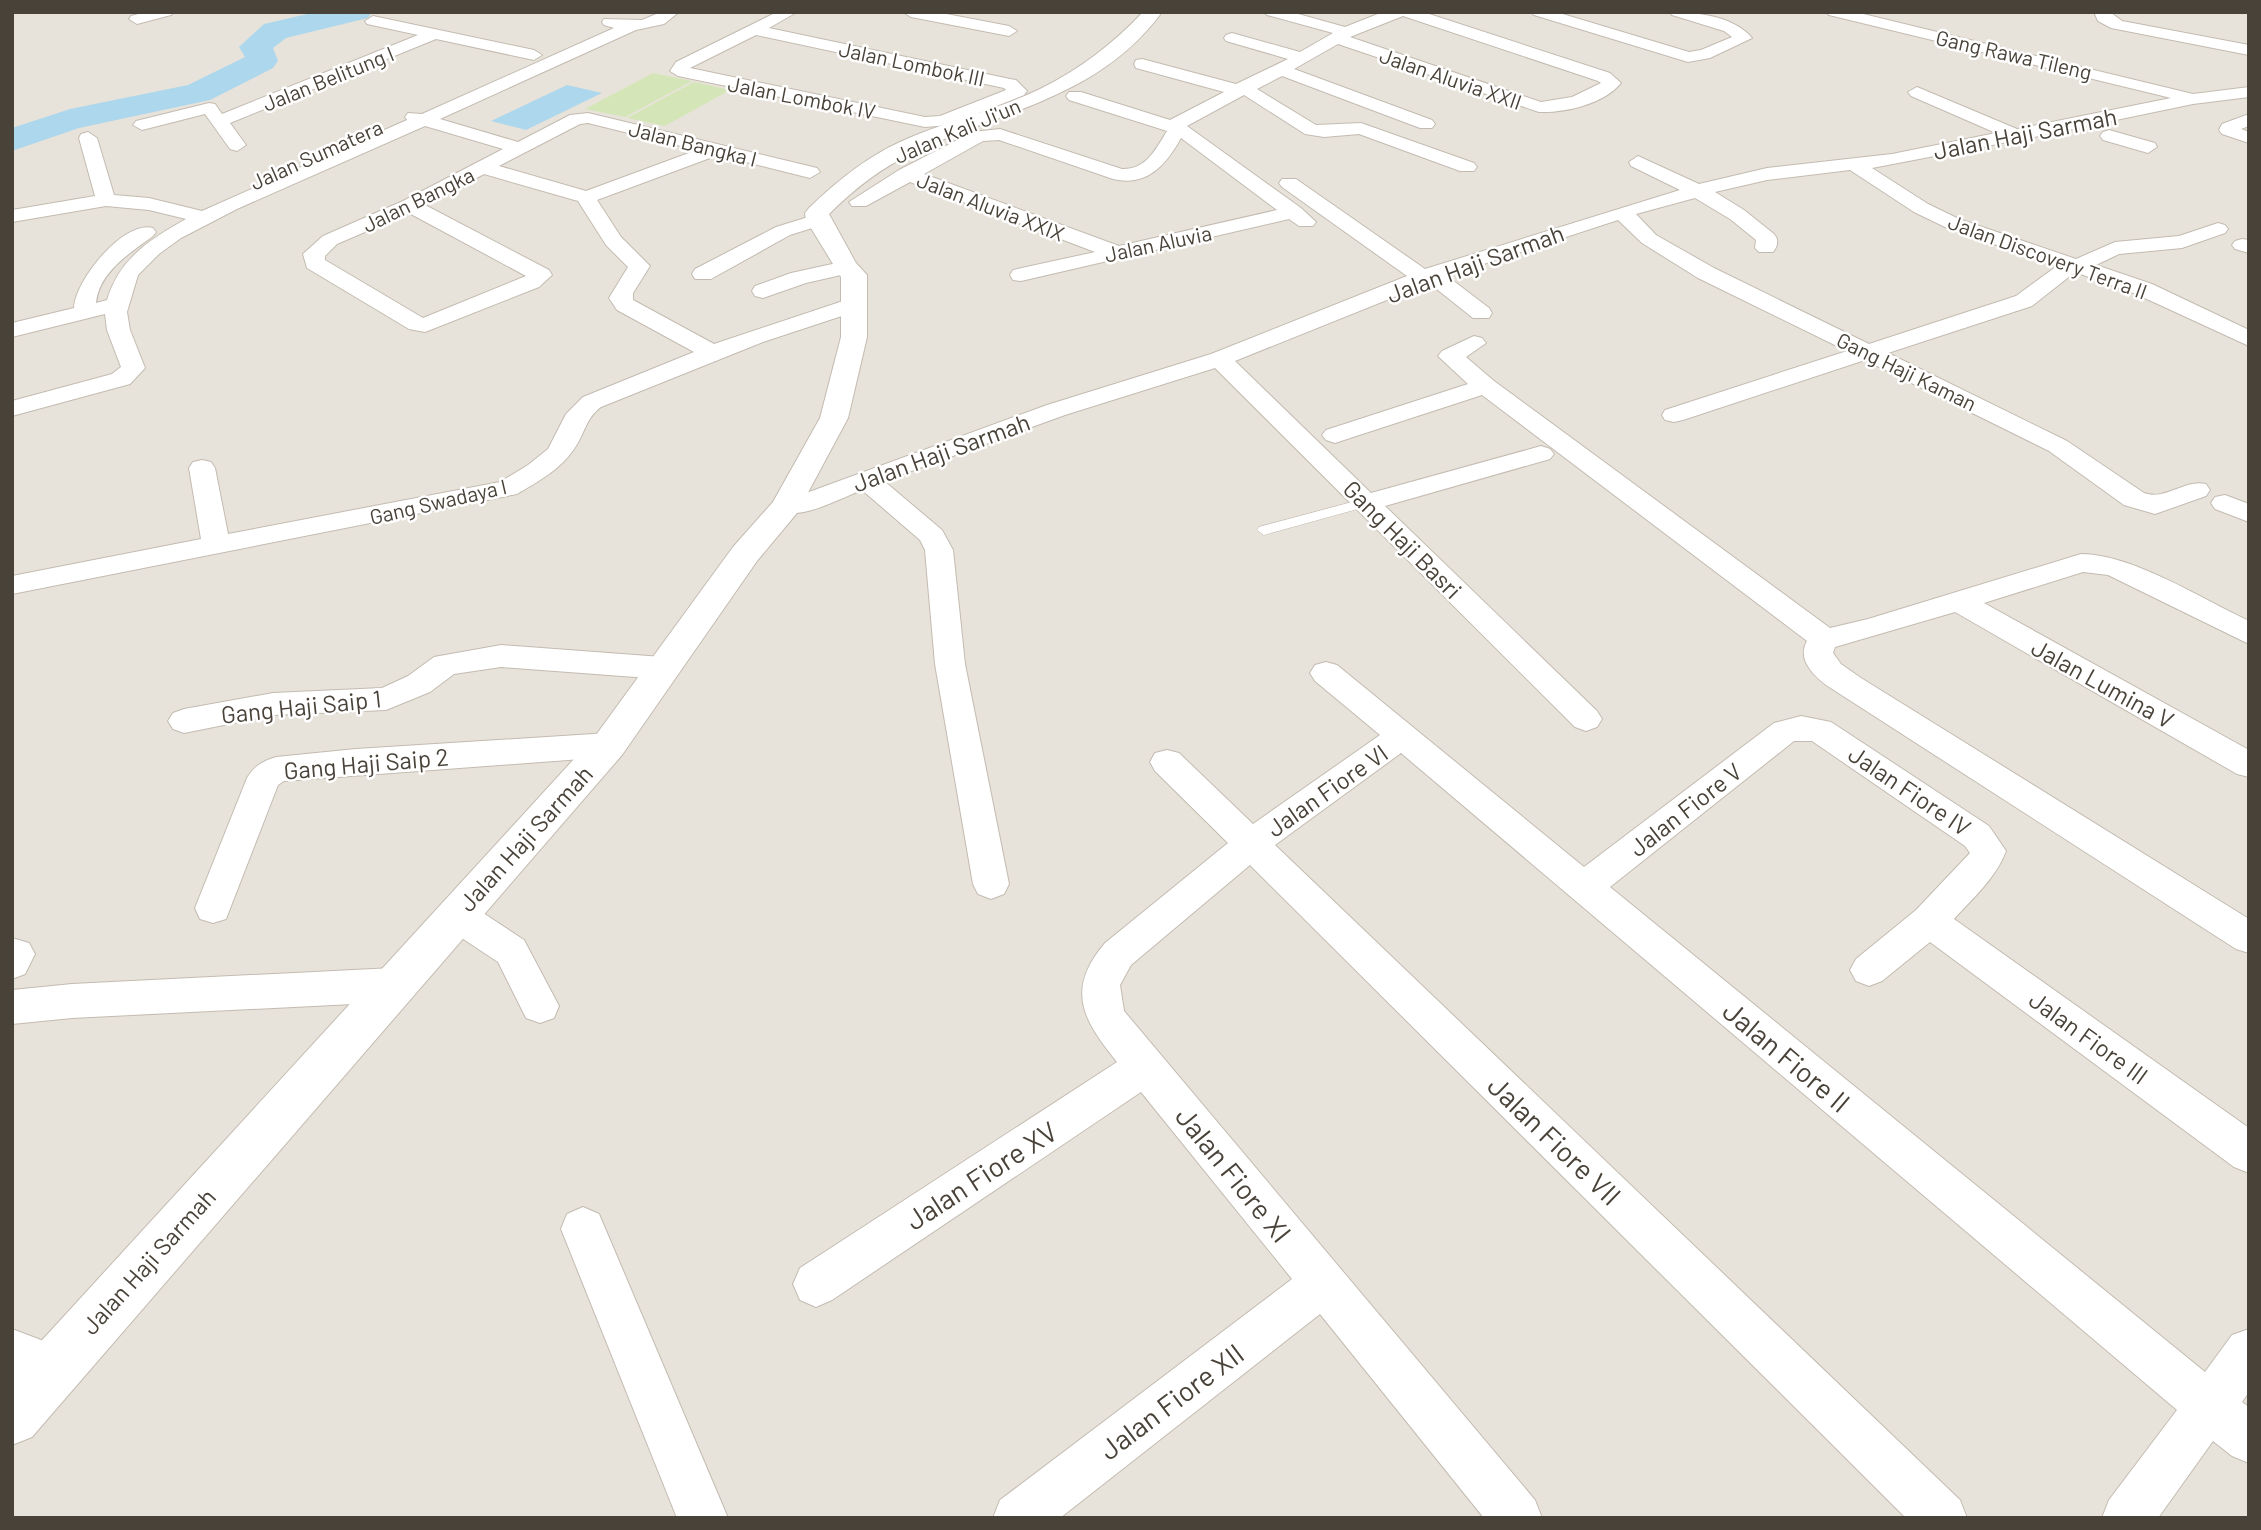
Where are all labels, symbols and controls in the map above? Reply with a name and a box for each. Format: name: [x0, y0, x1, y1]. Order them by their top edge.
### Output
street label: Gang Rawa Tileng: [1934, 24, 2094, 84]
street label: Jalan Lombok III: [837, 35, 987, 91]
street label: Jalan Belitung I: [259, 40, 397, 116]
street label: Jalan Aluvia XXII: [1377, 42, 1525, 114]
street label: Jalan Lombok IV: [726, 70, 878, 124]
street label: Jalan Kali Ji'un: [890, 92, 1024, 168]
street label: Jalan Haji Sarmah: [1931, 101, 2119, 165]
street label: Jalan Sumatera: [246, 114, 386, 194]
street label: Jalan Bangka I: [626, 115, 760, 171]
street label: Jalan Bangka: [358, 161, 478, 237]
street label: Jalan Aluvia XXIX: [914, 166, 1068, 246]
street label: Jalan Discovery Terra II: [1945, 208, 2151, 304]
street label: Jalan Haji Sarmah: [1382, 217, 1568, 309]
street label: Jalan Aluvia: [1102, 219, 1214, 267]
street label: Gang Haji Kaman: [1833, 326, 1981, 416]
street label: Jalan Haji Sarmah: [848, 406, 1034, 498]
street label: Gang Swadaya I: [367, 473, 509, 529]
street label: Gang Haji Basri: [1338, 474, 1468, 604]
street label: Jalan Lumina V: [2027, 632, 2179, 734]
street label: Gang Haji Saip 1: [219, 683, 383, 729]
street label: Jalan Fiore VI: [1261, 738, 1393, 842]
street label: Jalan Fiore IV: [1843, 739, 1977, 841]
street label: Gang Haji Saip 2: [282, 741, 450, 785]
street label: Jalan Fiore V: [1623, 756, 1747, 862]
street label: Jalan Haji Sarmah: [452, 759, 598, 917]
street label: Jalan Fiore III: [2024, 984, 2154, 1090]
street label: Jalan Fiore II: [1717, 993, 1857, 1119]
street label: Jalan Fiore VII: [1481, 1068, 1629, 1212]
street label: Jalan Fiore XI: [1169, 1099, 1299, 1249]
street label: Jalan Fiore XV: [899, 1113, 1063, 1237]
street label: Jalan Haji Sarmah: [75, 1182, 221, 1340]
street label: Jalan Fiore XII: [1092, 1336, 1250, 1466]

